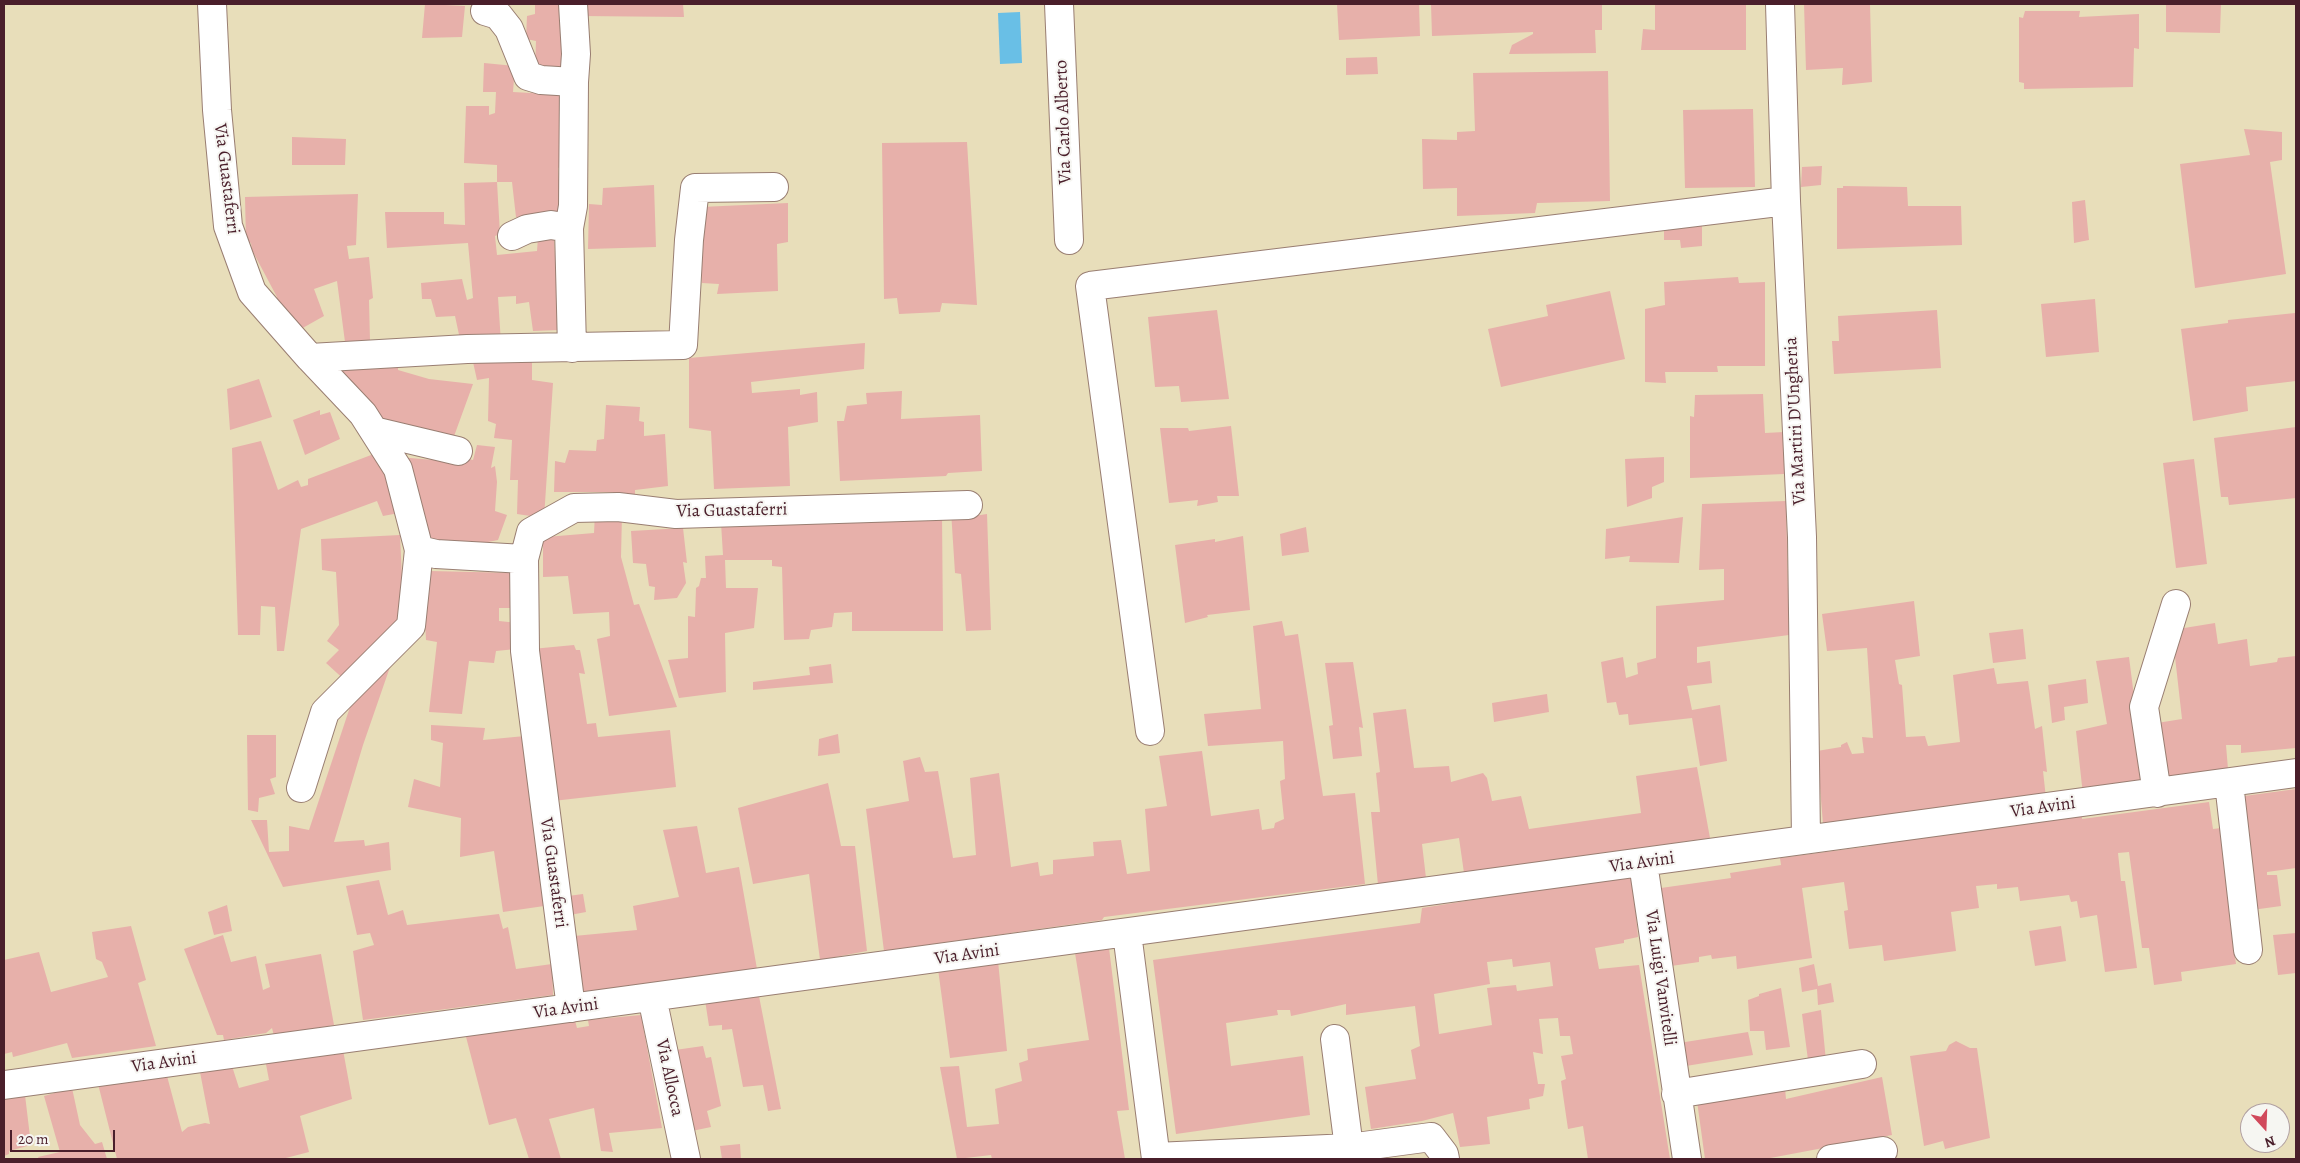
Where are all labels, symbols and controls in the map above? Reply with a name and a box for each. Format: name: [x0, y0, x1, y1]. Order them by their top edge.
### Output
street label: Via Carlo Alberto: [1051, 60, 1077, 184]
street label: Via Guastaferri: [209, 123, 243, 235]
street label: Via Martiri D'Ungheria: [1781, 336, 1811, 506]
street label: Via Guastaferri: [676, 499, 788, 523]
street label: Via Avini: [2009, 793, 2077, 823]
street label: Via Guastaferri: [535, 816, 571, 930]
street label: Via Avini: [1608, 848, 1676, 878]
street label: Via Luigi Vanvitelli: [1640, 909, 1680, 1047]
street label: Via Avini: [933, 940, 1001, 970]
street label: Via Avini: [532, 994, 600, 1024]
street label: Via Allocca: [650, 1037, 688, 1119]
street label: Via Avini: [130, 1048, 198, 1078]
north arrow: [2240, 1103, 2290, 1153]
scale bar: [12, 1120, 118, 1152]
text: 20 m: [18, 1129, 49, 1149]
text: N: [2262, 1131, 2278, 1152]

